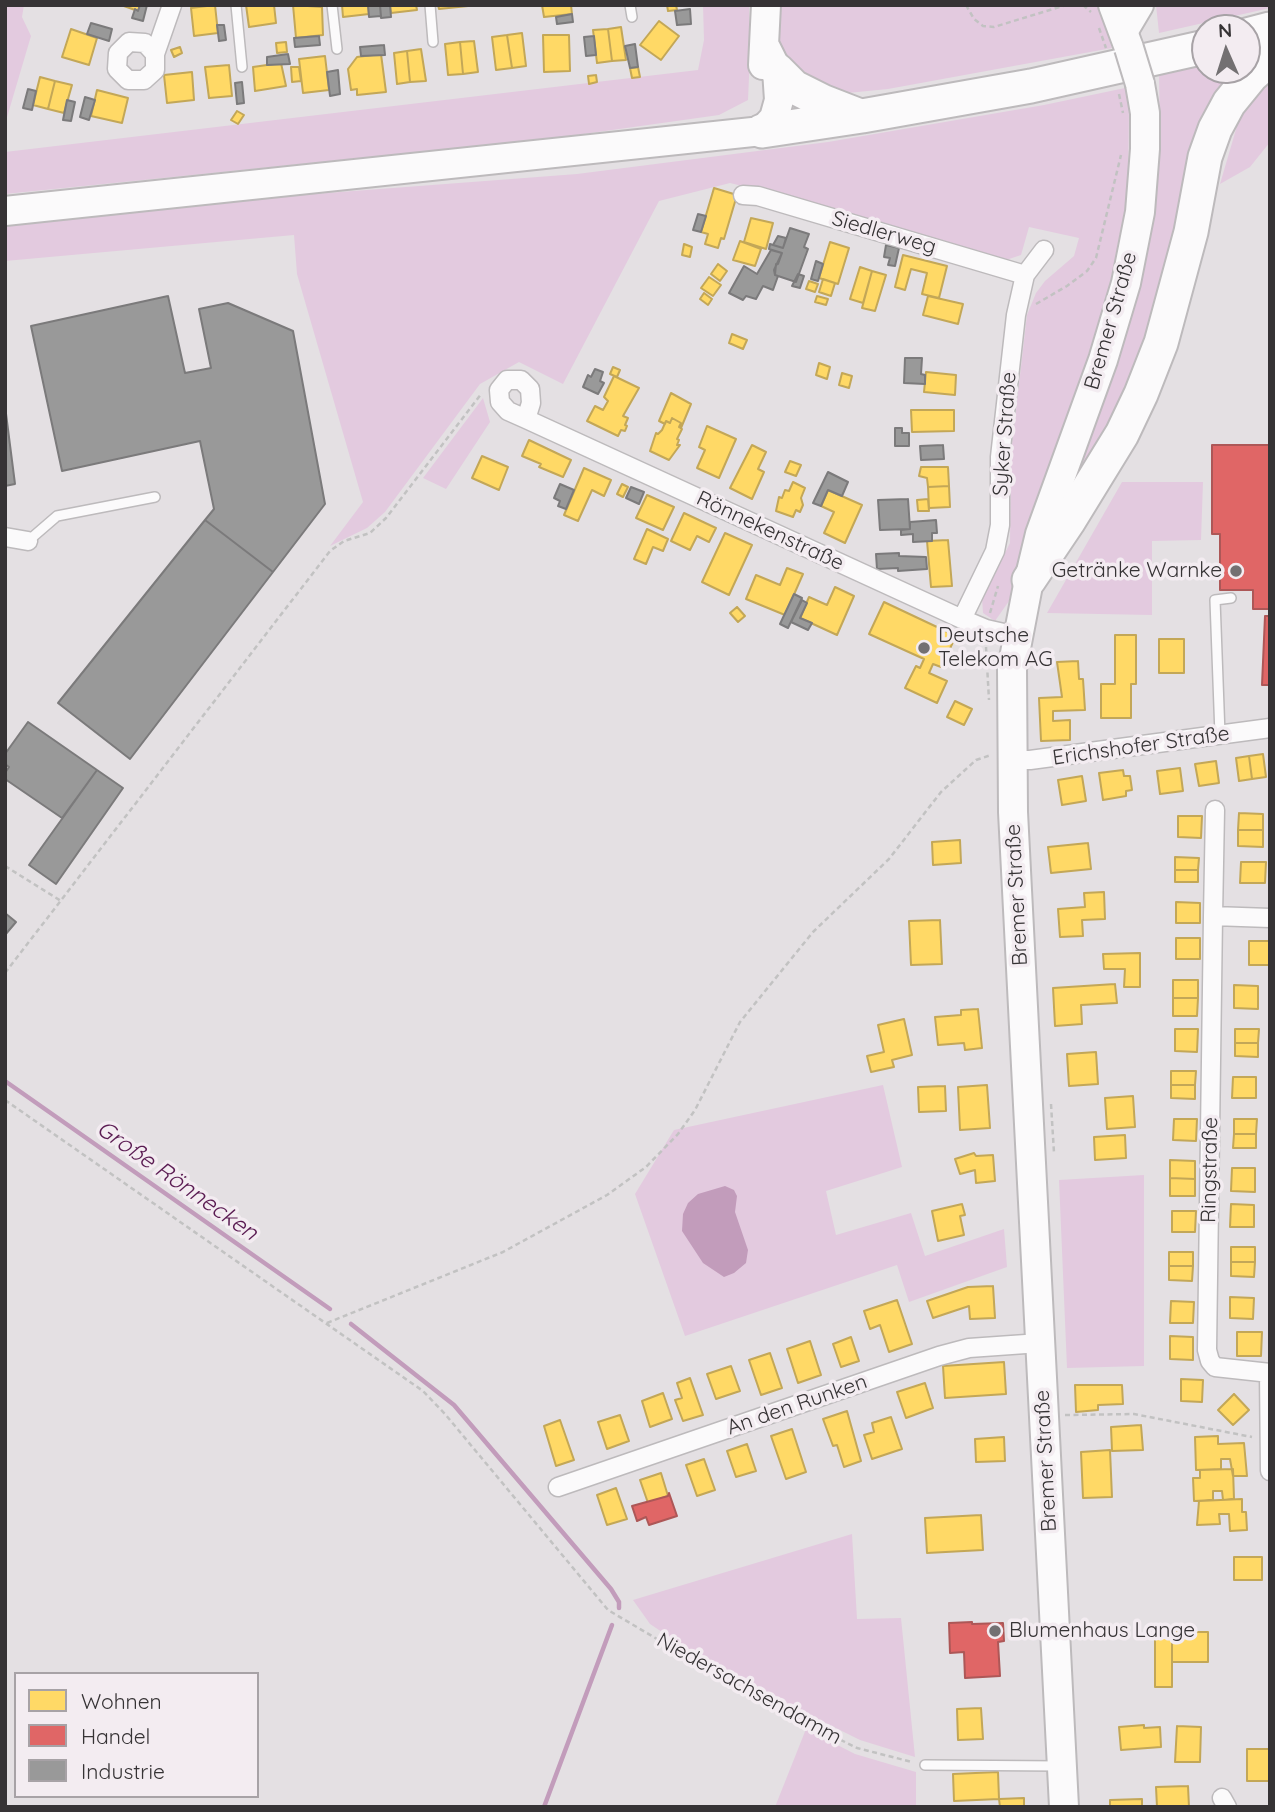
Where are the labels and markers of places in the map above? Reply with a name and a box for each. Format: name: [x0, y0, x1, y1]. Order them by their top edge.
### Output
place label: Getränke Warnke: [1052, 558, 1222, 584]
marker: Getränke Warnke: [1228, 563, 1244, 579]
place label: Deutsche Telekom AG: [938, 623, 1053, 673]
marker: Deutsche Telekom AG: [916, 640, 932, 656]
place label: Blumenhaus Lange: [1009, 1618, 1195, 1644]
marker: Blumenhaus Lange: [987, 1623, 1003, 1639]

